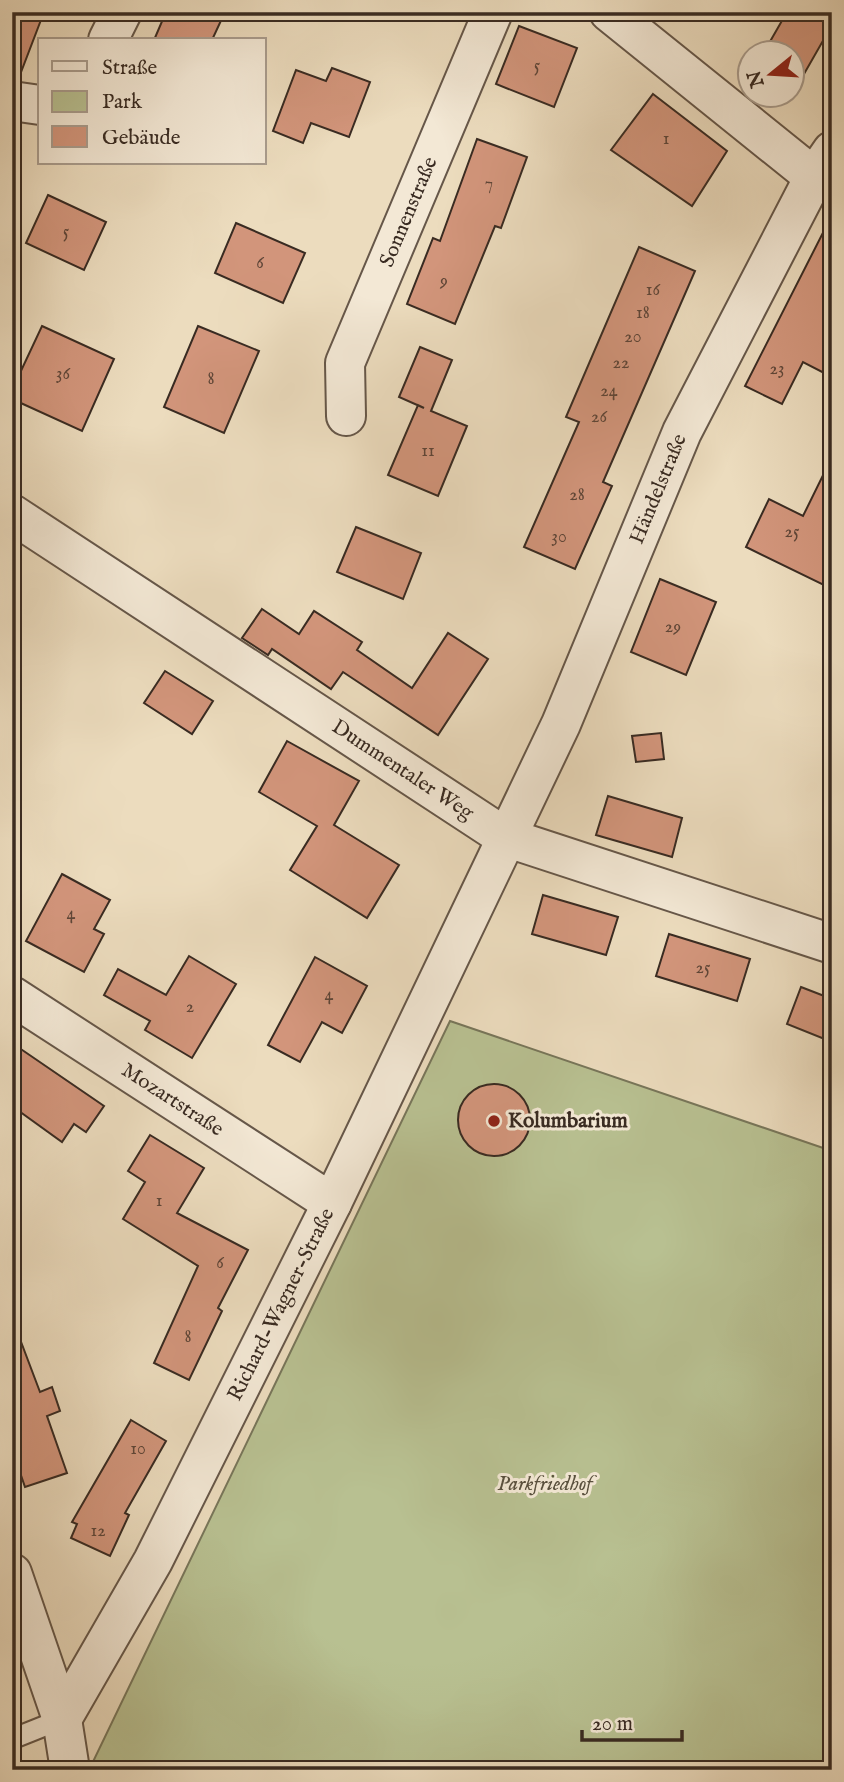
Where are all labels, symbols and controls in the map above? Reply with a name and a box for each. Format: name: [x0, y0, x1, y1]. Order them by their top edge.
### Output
legend: [38, 38, 266, 164]
north arrow: [736, 38, 806, 108]
text: Straße: [102, 55, 158, 82]
house number: 5: [534, 55, 541, 78]
text: N: [743, 67, 771, 91]
text: Park: [102, 89, 143, 116]
text: Gebäude: [102, 125, 181, 152]
house number: 1: [663, 128, 669, 151]
street label: Sonnenstraße: [374, 152, 444, 271]
house number: 7: [485, 173, 493, 196]
house number: 5: [63, 221, 70, 244]
house number: 6: [256, 252, 264, 275]
house number: 9: [439, 270, 448, 293]
house number: 16: [646, 279, 661, 302]
house number: 18: [636, 302, 650, 325]
house number: 20: [624, 326, 642, 349]
house number: 22: [613, 352, 629, 375]
house number: 23: [769, 358, 785, 381]
house number: 36: [56, 363, 71, 386]
house number: 8: [207, 368, 215, 391]
house number: 24: [600, 380, 618, 403]
house number: 26: [591, 406, 607, 429]
street label: Händelstraße: [624, 429, 693, 548]
house number: 11: [421, 440, 435, 463]
house number: 28: [569, 484, 585, 507]
house number: 25: [785, 521, 800, 544]
house number: 30: [551, 526, 567, 549]
house number: 29: [665, 616, 681, 639]
street label: Dummentaler Weg: [326, 713, 479, 827]
house number: 4: [67, 903, 76, 926]
house number: 25: [696, 957, 711, 980]
house number: 4: [325, 984, 334, 1007]
house number: 2: [186, 996, 194, 1019]
street label: Mozartstraße: [116, 1057, 229, 1143]
place label: Kolumbarium: [508, 1108, 628, 1135]
marker: Kolumbarium: [486, 1113, 502, 1129]
house number: 1: [156, 1190, 162, 1213]
street label: Richard-Wagner-Straße: [222, 1203, 341, 1406]
house number: 6: [216, 1252, 224, 1275]
house number: 8: [184, 1326, 192, 1349]
house number: 10: [130, 1438, 146, 1461]
park label: Parkfriedhof: [497, 1471, 597, 1498]
house number: 12: [90, 1520, 106, 1543]
scale bar: [582, 1698, 681, 1742]
text: 20 m: [592, 1711, 633, 1738]

